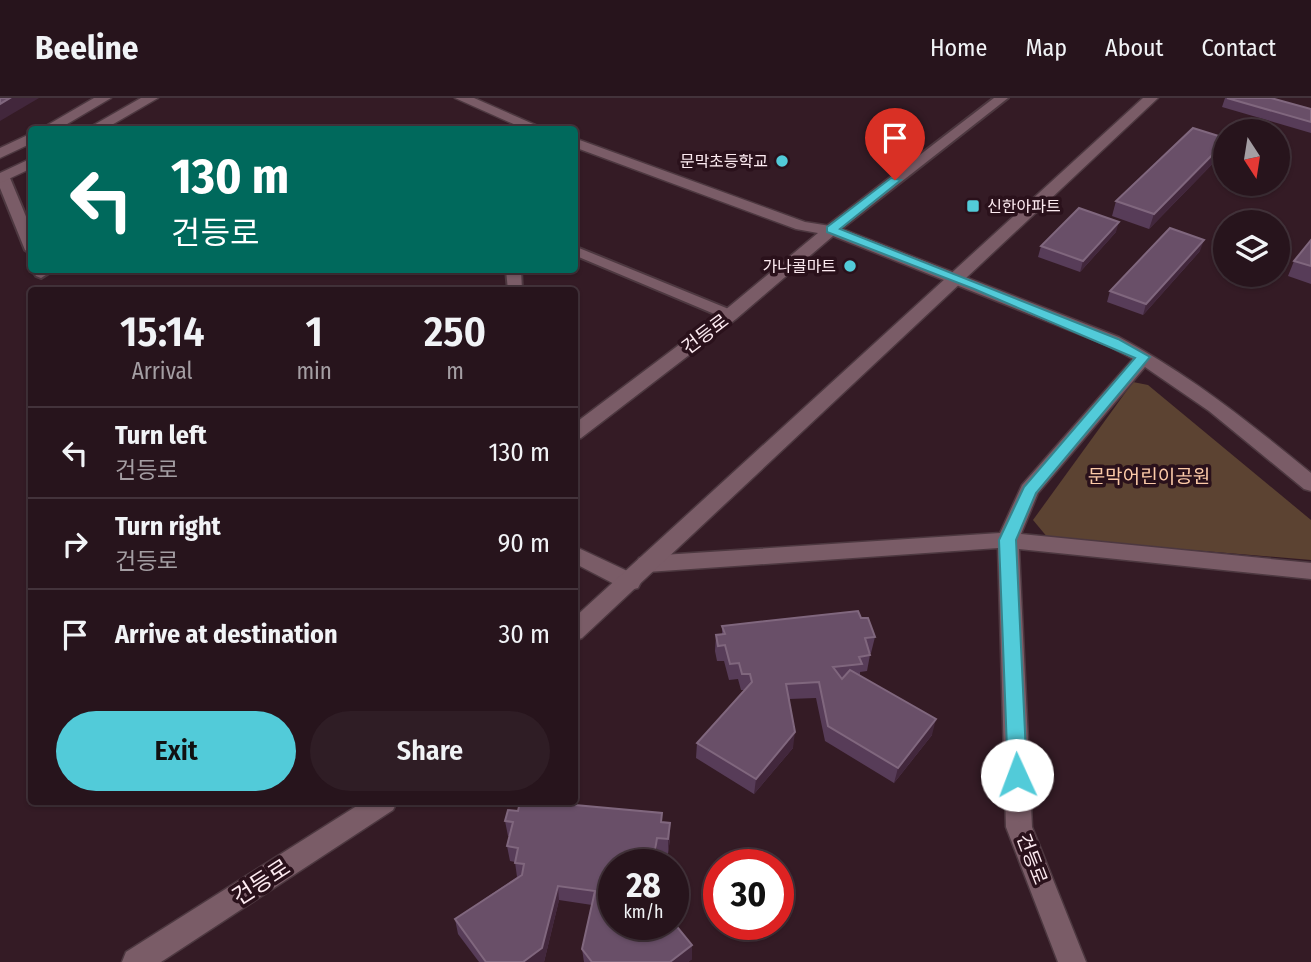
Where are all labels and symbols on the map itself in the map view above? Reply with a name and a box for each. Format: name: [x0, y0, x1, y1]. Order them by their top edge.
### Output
pin: [865, 108, 925, 180]
north arrow: [1213, 119, 1290, 196]
place label: 문막초등학교: [680, 152, 768, 171]
marker: 문막초등학교: [774, 153, 790, 169]
place label: 신한아파트: [987, 197, 1061, 216]
marker: 신한아파트: [965, 198, 981, 214]
place label: 가나콜마트: [762, 257, 836, 276]
marker: 가나콜마트: [842, 258, 858, 274]
street label: 건등로: [677, 309, 733, 359]
park label: 문막어린이공원: [1088, 465, 1210, 488]
position arrow: [980, 738, 1054, 812]
street label: 건등로: [1012, 830, 1052, 888]
speed limit sign: 30: [703, 849, 794, 940]
street label: 건등로: [227, 853, 295, 911]

